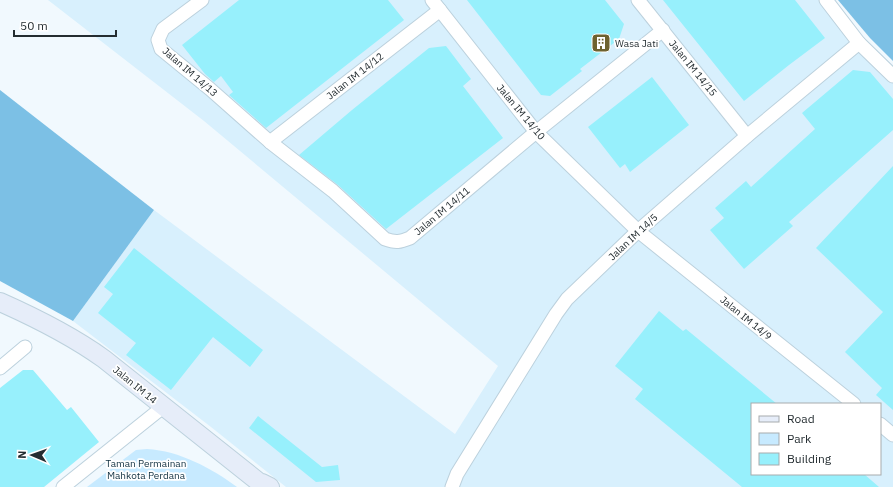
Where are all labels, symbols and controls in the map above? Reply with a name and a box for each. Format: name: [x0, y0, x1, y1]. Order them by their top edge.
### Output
scale bar: [14, 12, 116, 38]
text: 50 m: [20, 18, 48, 33]
building icon: Wasa Jati: [590, 32, 612, 54]
place label: Wasa Jati: [615, 37, 658, 50]
street label: Jalan IM 14/15: [666, 37, 720, 99]
street label: Jalan IM 14/13: [160, 45, 220, 99]
street label: Jalan IM 14/12: [324, 50, 386, 102]
street label: Jalan IM 14/10: [494, 81, 548, 143]
street label: Jalan IM 14/11: [411, 184, 473, 238]
street label: Jalan IM 14/5: [606, 211, 660, 263]
street label: Jalan IM 14/9: [717, 293, 775, 343]
street label: Jalan IM 14: [110, 363, 160, 407]
legend: [751, 403, 881, 475]
text: Road: [787, 411, 815, 426]
text: Park: [787, 431, 812, 446]
north arrow: [12, 435, 52, 475]
text: N: [15, 450, 29, 459]
text: Building: [787, 451, 832, 466]
park label: Taman Permainan Mahkota Perdana: [106, 457, 186, 482]

